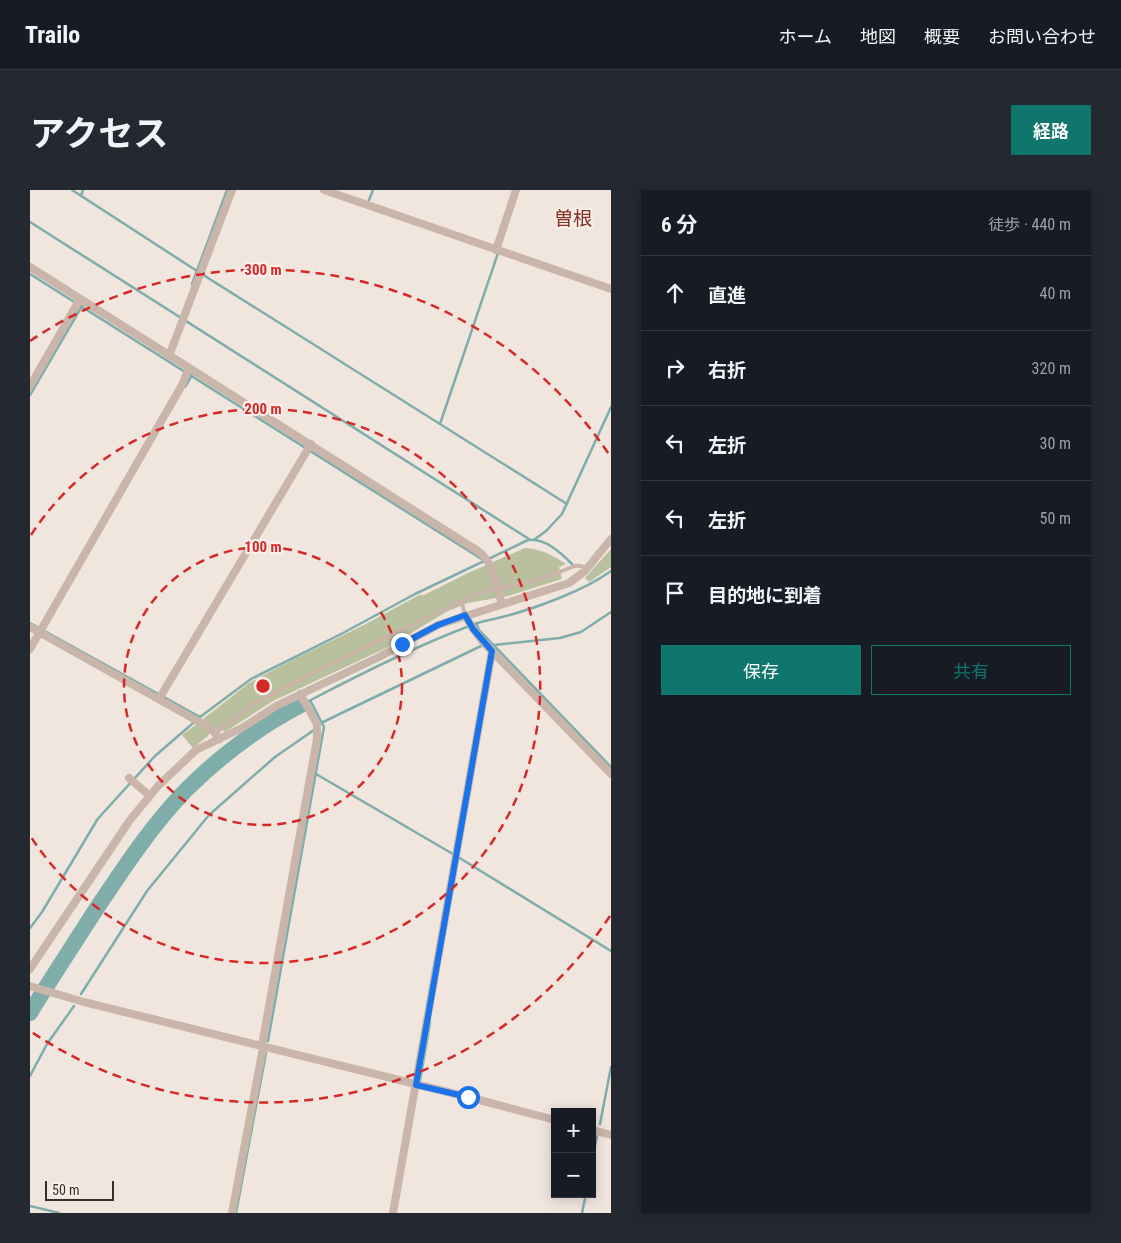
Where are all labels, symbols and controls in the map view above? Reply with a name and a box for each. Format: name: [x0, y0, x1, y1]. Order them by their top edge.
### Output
text: Trailo: [25, 21, 80, 49]
text: ホーム: [779, 26, 832, 47]
text: 地図: [860, 26, 896, 47]
text: 概要: [924, 26, 960, 47]
text: お問い合わせ: [988, 26, 1096, 47]
button: 経路: [1011, 105, 1091, 155]
text: アクセス: [30, 114, 168, 155]
district label: 曽根: [554, 207, 592, 230]
text: 6 分: [661, 213, 697, 237]
text: 徒歩 · 440 m: [988, 215, 1071, 234]
text: 300 m: [244, 261, 282, 279]
icon: ahead: [661, 279, 689, 307]
text: 直進: [708, 284, 746, 307]
text: 40 m: [1039, 284, 1071, 303]
icon: right: [661, 354, 689, 382]
text: 右折: [708, 359, 746, 382]
text: 320 m: [1032, 359, 1071, 378]
text: 200 m: [244, 400, 282, 418]
icon: left: [661, 429, 689, 457]
text: 左折: [708, 434, 746, 457]
text: 30 m: [1039, 434, 1071, 453]
icon: left: [661, 504, 689, 532]
text: 左折: [708, 509, 746, 532]
text: 50 m: [1039, 509, 1071, 528]
text: 100 m: [244, 538, 282, 556]
icon: arrive: [661, 579, 689, 607]
text: 目的地に到着: [708, 584, 822, 607]
route end: [391, 633, 414, 656]
button: 保存: [661, 645, 861, 695]
button: 共有: [871, 645, 1071, 695]
centre of rings: [254, 677, 272, 695]
route start: [457, 1086, 480, 1109]
map controls: [551, 1108, 596, 1198]
button: +: [551, 1108, 596, 1153]
button: −: [551, 1153, 596, 1198]
scale bar: [45, 1178, 114, 1201]
text: 50 m: [52, 1182, 80, 1198]

